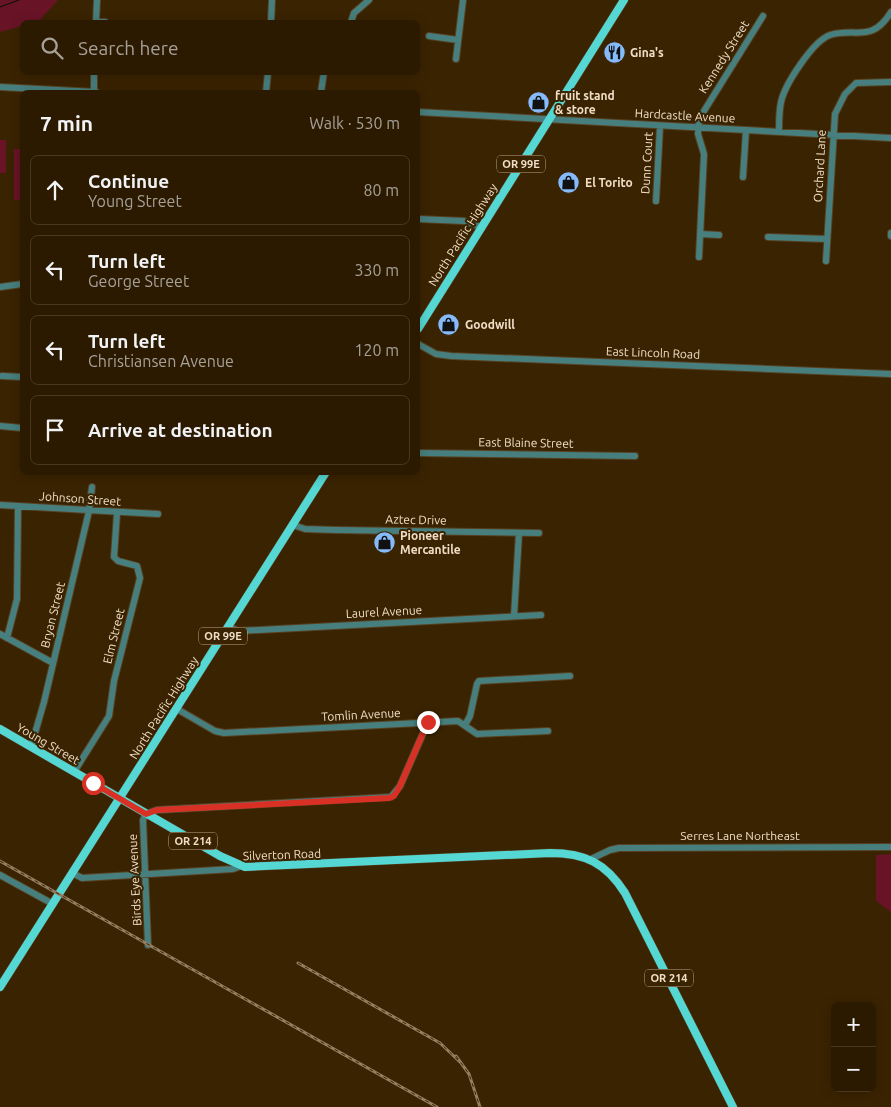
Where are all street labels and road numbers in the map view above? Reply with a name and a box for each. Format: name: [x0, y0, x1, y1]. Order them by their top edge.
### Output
street label: Kennedy Street: [696, 18, 751, 95]
street label: Hardcastle Avenue: [634, 106, 736, 125]
street label: Orchard Lane: [811, 129, 828, 203]
street label: Dunn Court: [638, 131, 655, 194]
road number: OR 99E: [497, 156, 545, 172]
street label: North Pacific Highway: [426, 181, 500, 288]
street label: East Lincoln Road: [606, 344, 700, 361]
street label: East Blaine Street: [478, 435, 574, 450]
street label: Johnson Street: [39, 489, 122, 508]
street label: Aztec Drive: [385, 512, 447, 527]
street label: Bryan Street: [38, 580, 67, 649]
street label: Laurel Avenue: [345, 603, 423, 620]
street label: Elm Street: [100, 607, 127, 665]
road number: OR 99E: [199, 628, 247, 644]
street label: North Pacific Highway: [127, 654, 201, 761]
street label: Tomlin Avenue: [321, 706, 401, 723]
street label: Young Street: [15, 720, 82, 767]
street label: Serres Lane Northeast: [680, 829, 800, 842]
road number: OR 214: [169, 832, 217, 849]
street label: Birds Eye Avenue: [126, 834, 143, 926]
street label: Silverton Road: [243, 847, 321, 862]
road number: OR 214: [645, 970, 693, 986]

